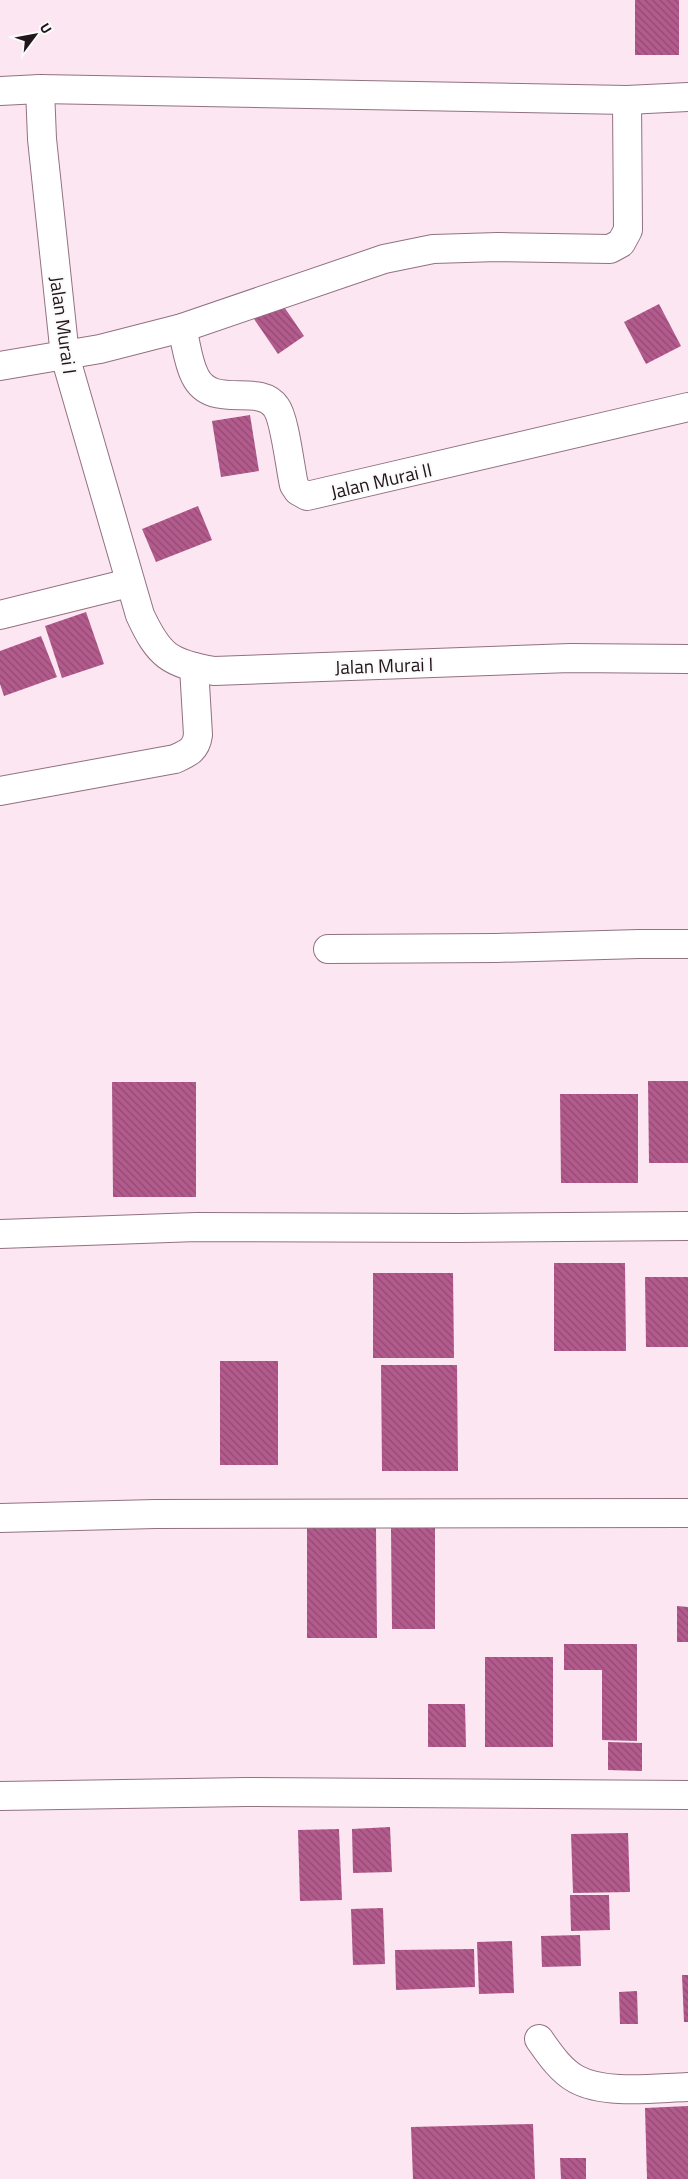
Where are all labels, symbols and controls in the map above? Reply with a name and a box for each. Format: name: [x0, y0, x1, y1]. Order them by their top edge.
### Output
north arrow: [10, 10, 60, 60]
text: U: [35, 18, 58, 37]
street label: Jalan Murai I: [43, 274, 85, 376]
street label: Jalan Murai II: [327, 454, 435, 506]
street label: Jalan Murai I: [334, 649, 434, 681]

